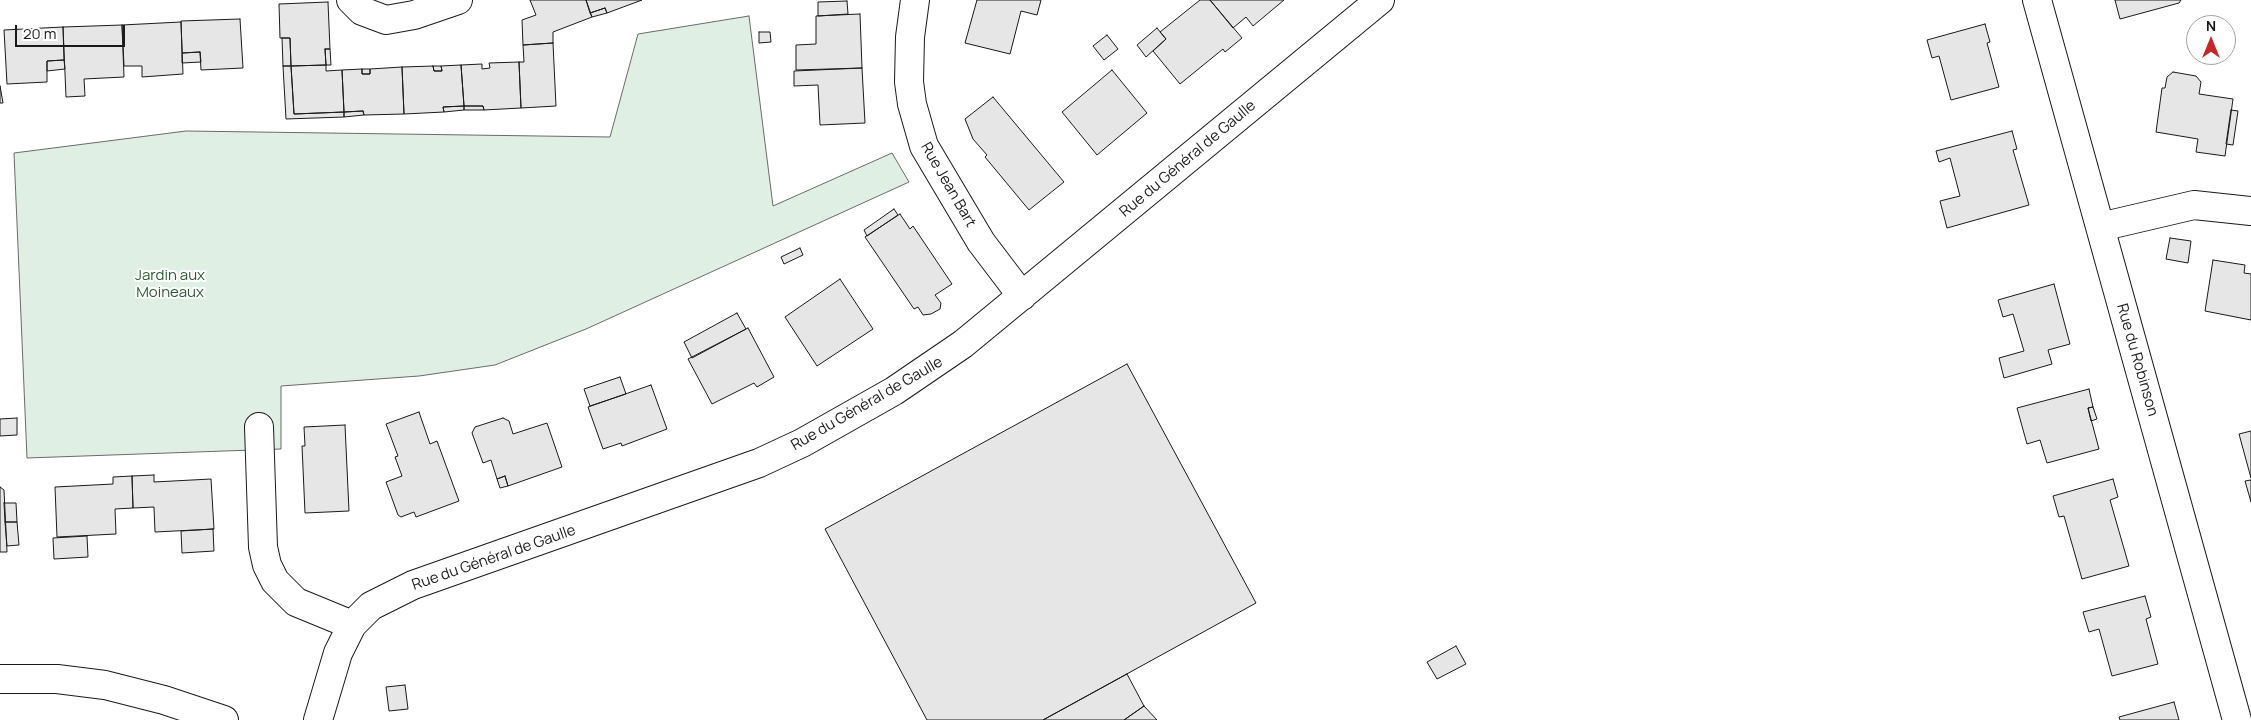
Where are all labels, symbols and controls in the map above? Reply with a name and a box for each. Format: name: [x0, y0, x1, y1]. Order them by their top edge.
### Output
scale bar: [18, 15, 128, 47]
north arrow: [2186, 15, 2236, 65]
text: N: [2206, 16, 2216, 35]
text: 20 m: [23, 23, 56, 44]
street label: Rue du Général de Gaulle: [1116, 97, 1260, 221]
street label: Rue Jean Bart: [916, 139, 980, 231]
park label: Jardin aux Moineaux: [135, 267, 205, 302]
street label: Rue du Robinson: [2112, 302, 2162, 418]
street label: Rue du Général de Gaulle: [788, 353, 946, 455]
street label: Rue du Général de Gaulle: [410, 522, 578, 594]

